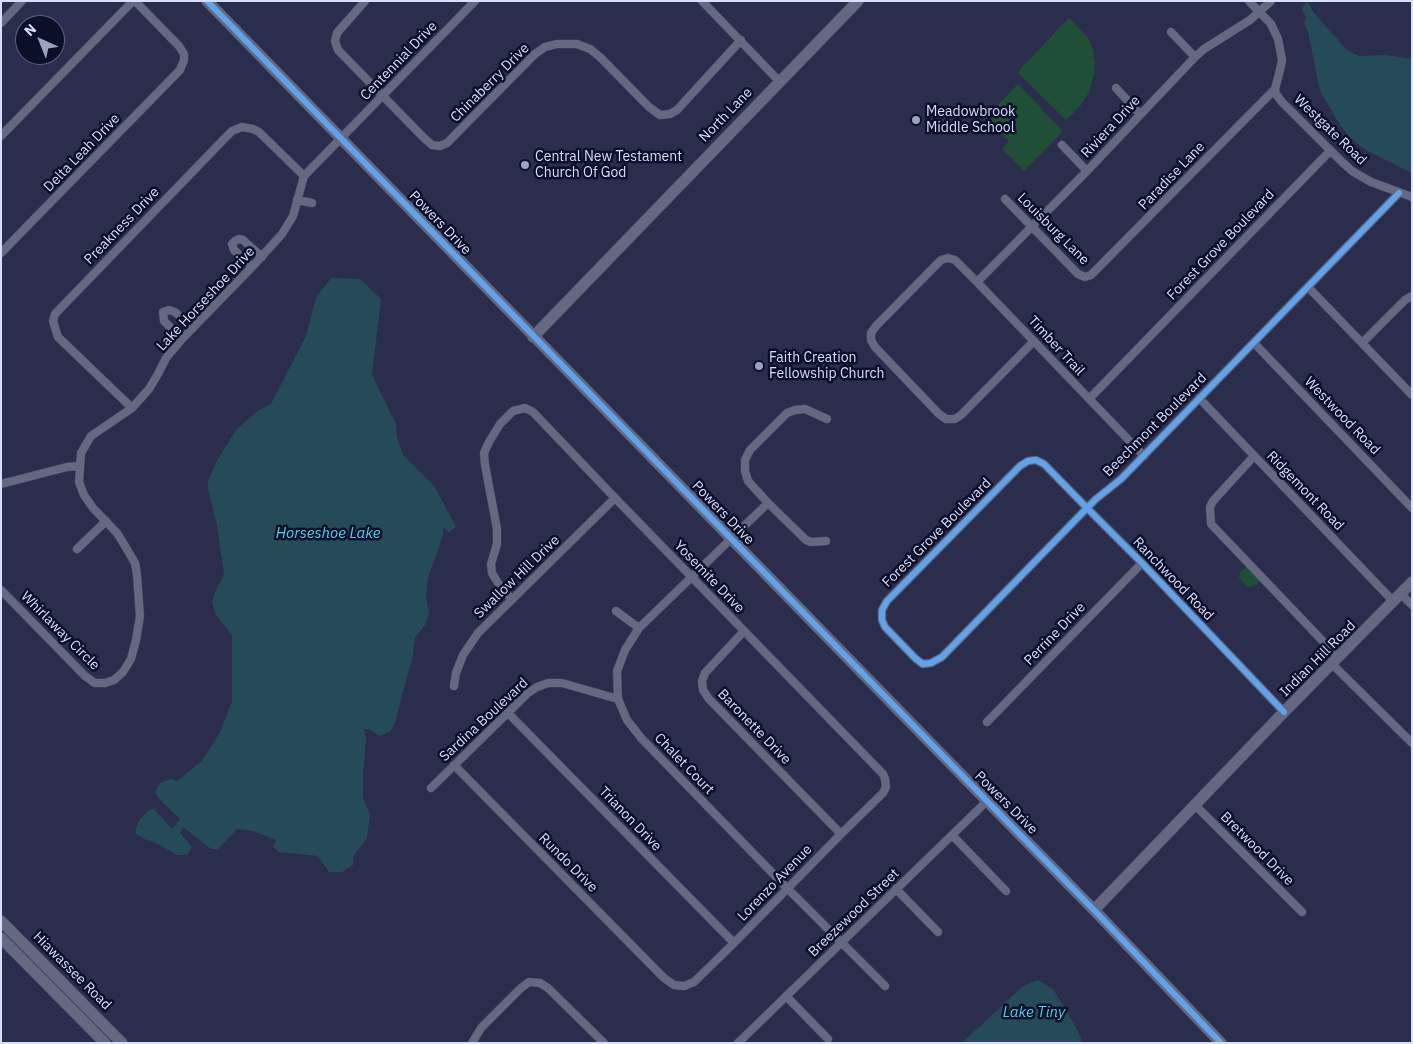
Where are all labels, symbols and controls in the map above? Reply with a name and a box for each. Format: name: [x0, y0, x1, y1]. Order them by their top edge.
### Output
north arrow: [15, 15, 65, 65]
street label: Centennial Drive: [357, 18, 441, 104]
text: N: [20, 20, 40, 40]
street label: Chinaberry Drive: [447, 40, 533, 126]
street label: North Lane: [696, 84, 756, 146]
street label: Westgate Road: [1290, 91, 1370, 169]
street label: Riviera Drive: [1078, 92, 1144, 162]
place label: Meadowbrook Middle School: [926, 104, 1015, 136]
street label: Delta Leah Drive: [40, 110, 124, 196]
marker: Meadowbrook Middle School: [910, 114, 922, 126]
street label: Paradise Lane: [1135, 139, 1209, 213]
place label: Central New Testament Church Of God: [535, 149, 682, 182]
marker: Central New Testament Church Of God: [519, 159, 531, 171]
street label: Preakness Drive: [81, 184, 163, 268]
street label: Forest Grove Boulevard: [1164, 186, 1278, 304]
street label: Powers Drive: [405, 188, 475, 258]
street label: Louisburg Lane: [1014, 190, 1092, 268]
street label: Lake Horseshoe Drive: [153, 244, 259, 354]
street label: Timber Trail: [1024, 313, 1088, 379]
place label: Faith Creation Fellowship Church: [769, 350, 885, 382]
marker: Faith Creation Fellowship Church: [753, 360, 765, 372]
street label: Beechmont Boulevard: [1100, 370, 1210, 480]
street label: Westwood Road: [1301, 374, 1383, 458]
street label: Ridgemont Road: [1263, 448, 1347, 534]
street label: Forest Grove Boulevard: [879, 475, 995, 591]
street label: Powers Drive: [688, 478, 758, 548]
water label: Horseshoe Lake: [276, 525, 380, 543]
street label: Swallow Hill Drive: [471, 532, 563, 622]
street label: Ranchwood Road: [1129, 534, 1217, 624]
street label: Yosemite Drive: [670, 537, 748, 617]
street label: Whirlaway Circle: [17, 588, 103, 674]
street label: Perrine Drive: [1021, 599, 1089, 669]
street label: Indian Hill Road: [1277, 618, 1359, 700]
street label: Sardina Boulevard: [436, 675, 532, 765]
street label: Baronette Drive: [714, 686, 794, 768]
street label: Chalet Court: [651, 730, 717, 798]
street label: Powers Drive: [971, 768, 1041, 838]
street label: Trianon Drive: [595, 783, 665, 855]
street label: Bretwood Drive: [1217, 809, 1297, 889]
street label: Rundo Drive: [535, 830, 601, 896]
street label: Lorenzo Avenue: [734, 841, 816, 925]
street label: Breezewood Street: [805, 865, 903, 961]
street label: Hiawassee Road: [30, 929, 114, 1013]
water label: Lake Tiny: [1003, 1004, 1065, 1022]

